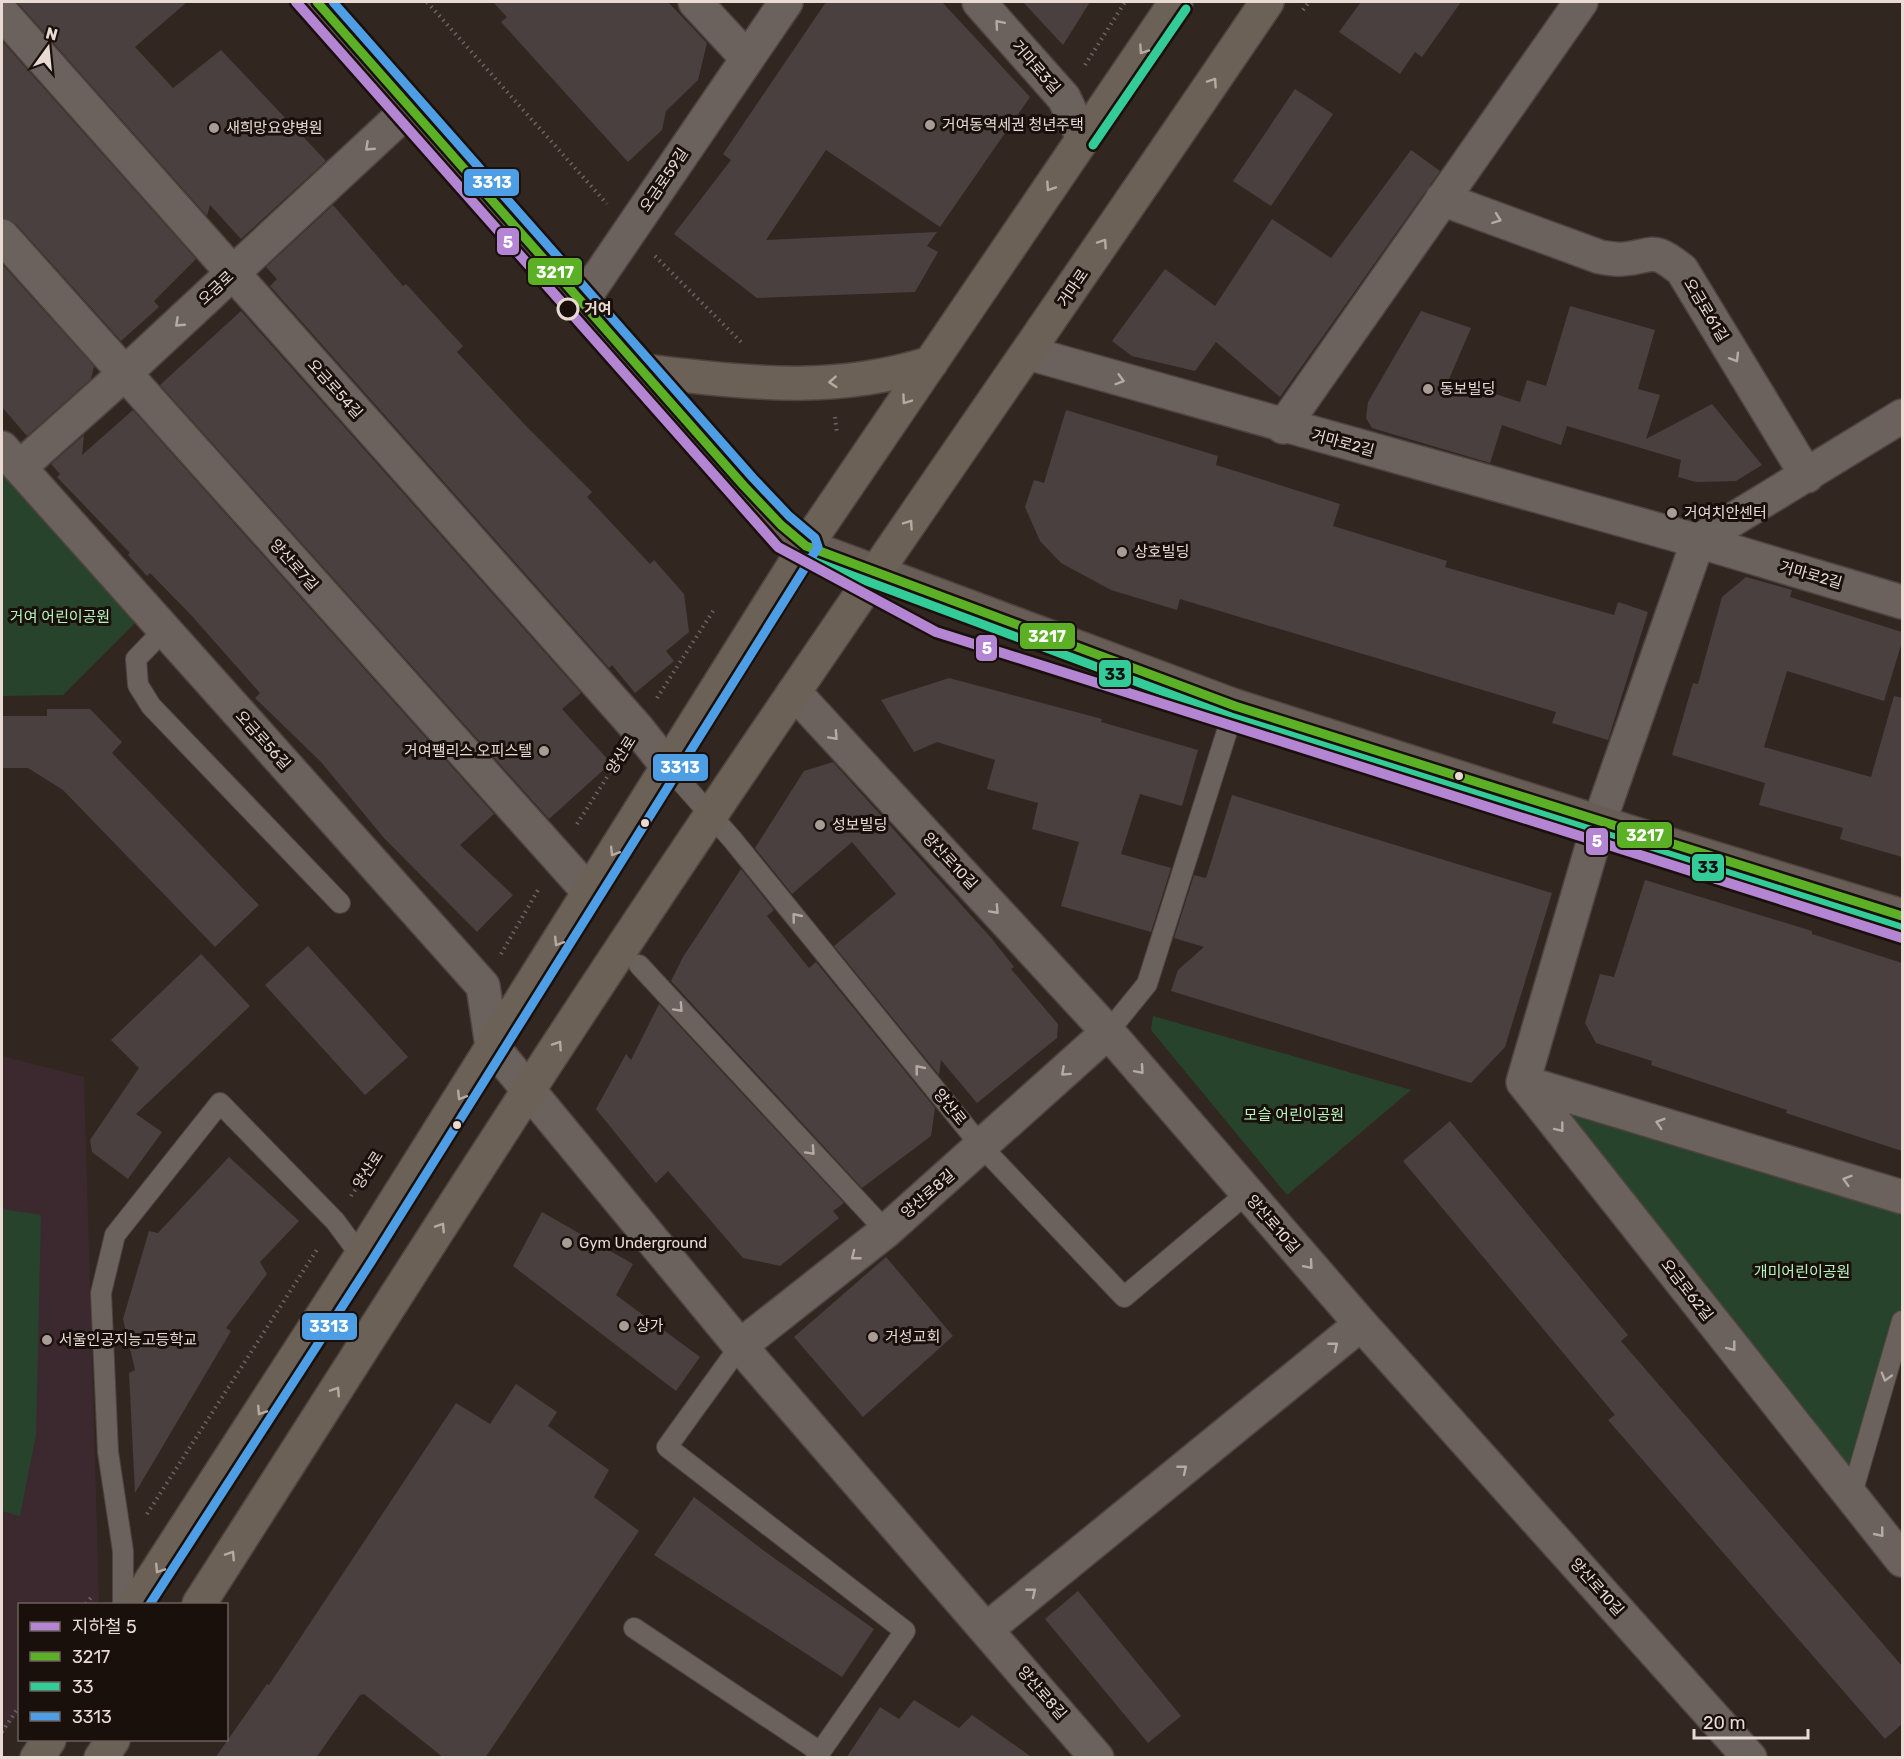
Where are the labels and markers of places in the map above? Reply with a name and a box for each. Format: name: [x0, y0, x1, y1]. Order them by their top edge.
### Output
place label: 거여동역세권 청년주택: [942, 116, 1084, 134]
marker: 거여동역세권 청년주택: [923, 118, 937, 132]
place label: 새희망요양병원: [226, 119, 323, 137]
marker: 새희망요양병원: [207, 121, 221, 135]
marker: 거여: [557, 298, 579, 320]
place label: 거여: [584, 300, 612, 318]
place label: 동보빌딩: [1440, 380, 1495, 398]
marker: 동보빌딩: [1421, 382, 1435, 396]
place label: 거여치안센터: [1684, 504, 1767, 522]
marker: 거여치안센터: [1665, 506, 1679, 520]
place label: 상호빌딩: [1134, 543, 1189, 561]
marker: 상호빌딩: [1115, 545, 1129, 559]
place label: 거여팰리스 오피스텔: [404, 742, 532, 760]
marker: 거여팰리스 오피스텔: [537, 744, 551, 758]
unlabelled marker: [1453, 770, 1465, 782]
place label: 성보빌딩: [832, 816, 887, 834]
unlabelled marker: [639, 817, 651, 829]
marker: 성보빌딩: [813, 818, 827, 832]
unlabelled marker: [451, 1119, 463, 1131]
place label: Gym Underground: [579, 1234, 707, 1252]
marker: Gym Underground: [560, 1236, 574, 1250]
place label: 상가: [636, 1317, 664, 1335]
marker: 상가: [617, 1319, 631, 1333]
place label: 거성교회: [885, 1328, 940, 1346]
marker: 거성교회: [866, 1330, 880, 1344]
place label: 서울인공지능고등학교: [59, 1331, 197, 1349]
marker: 서울인공지능고등학교: [40, 1333, 54, 1347]

